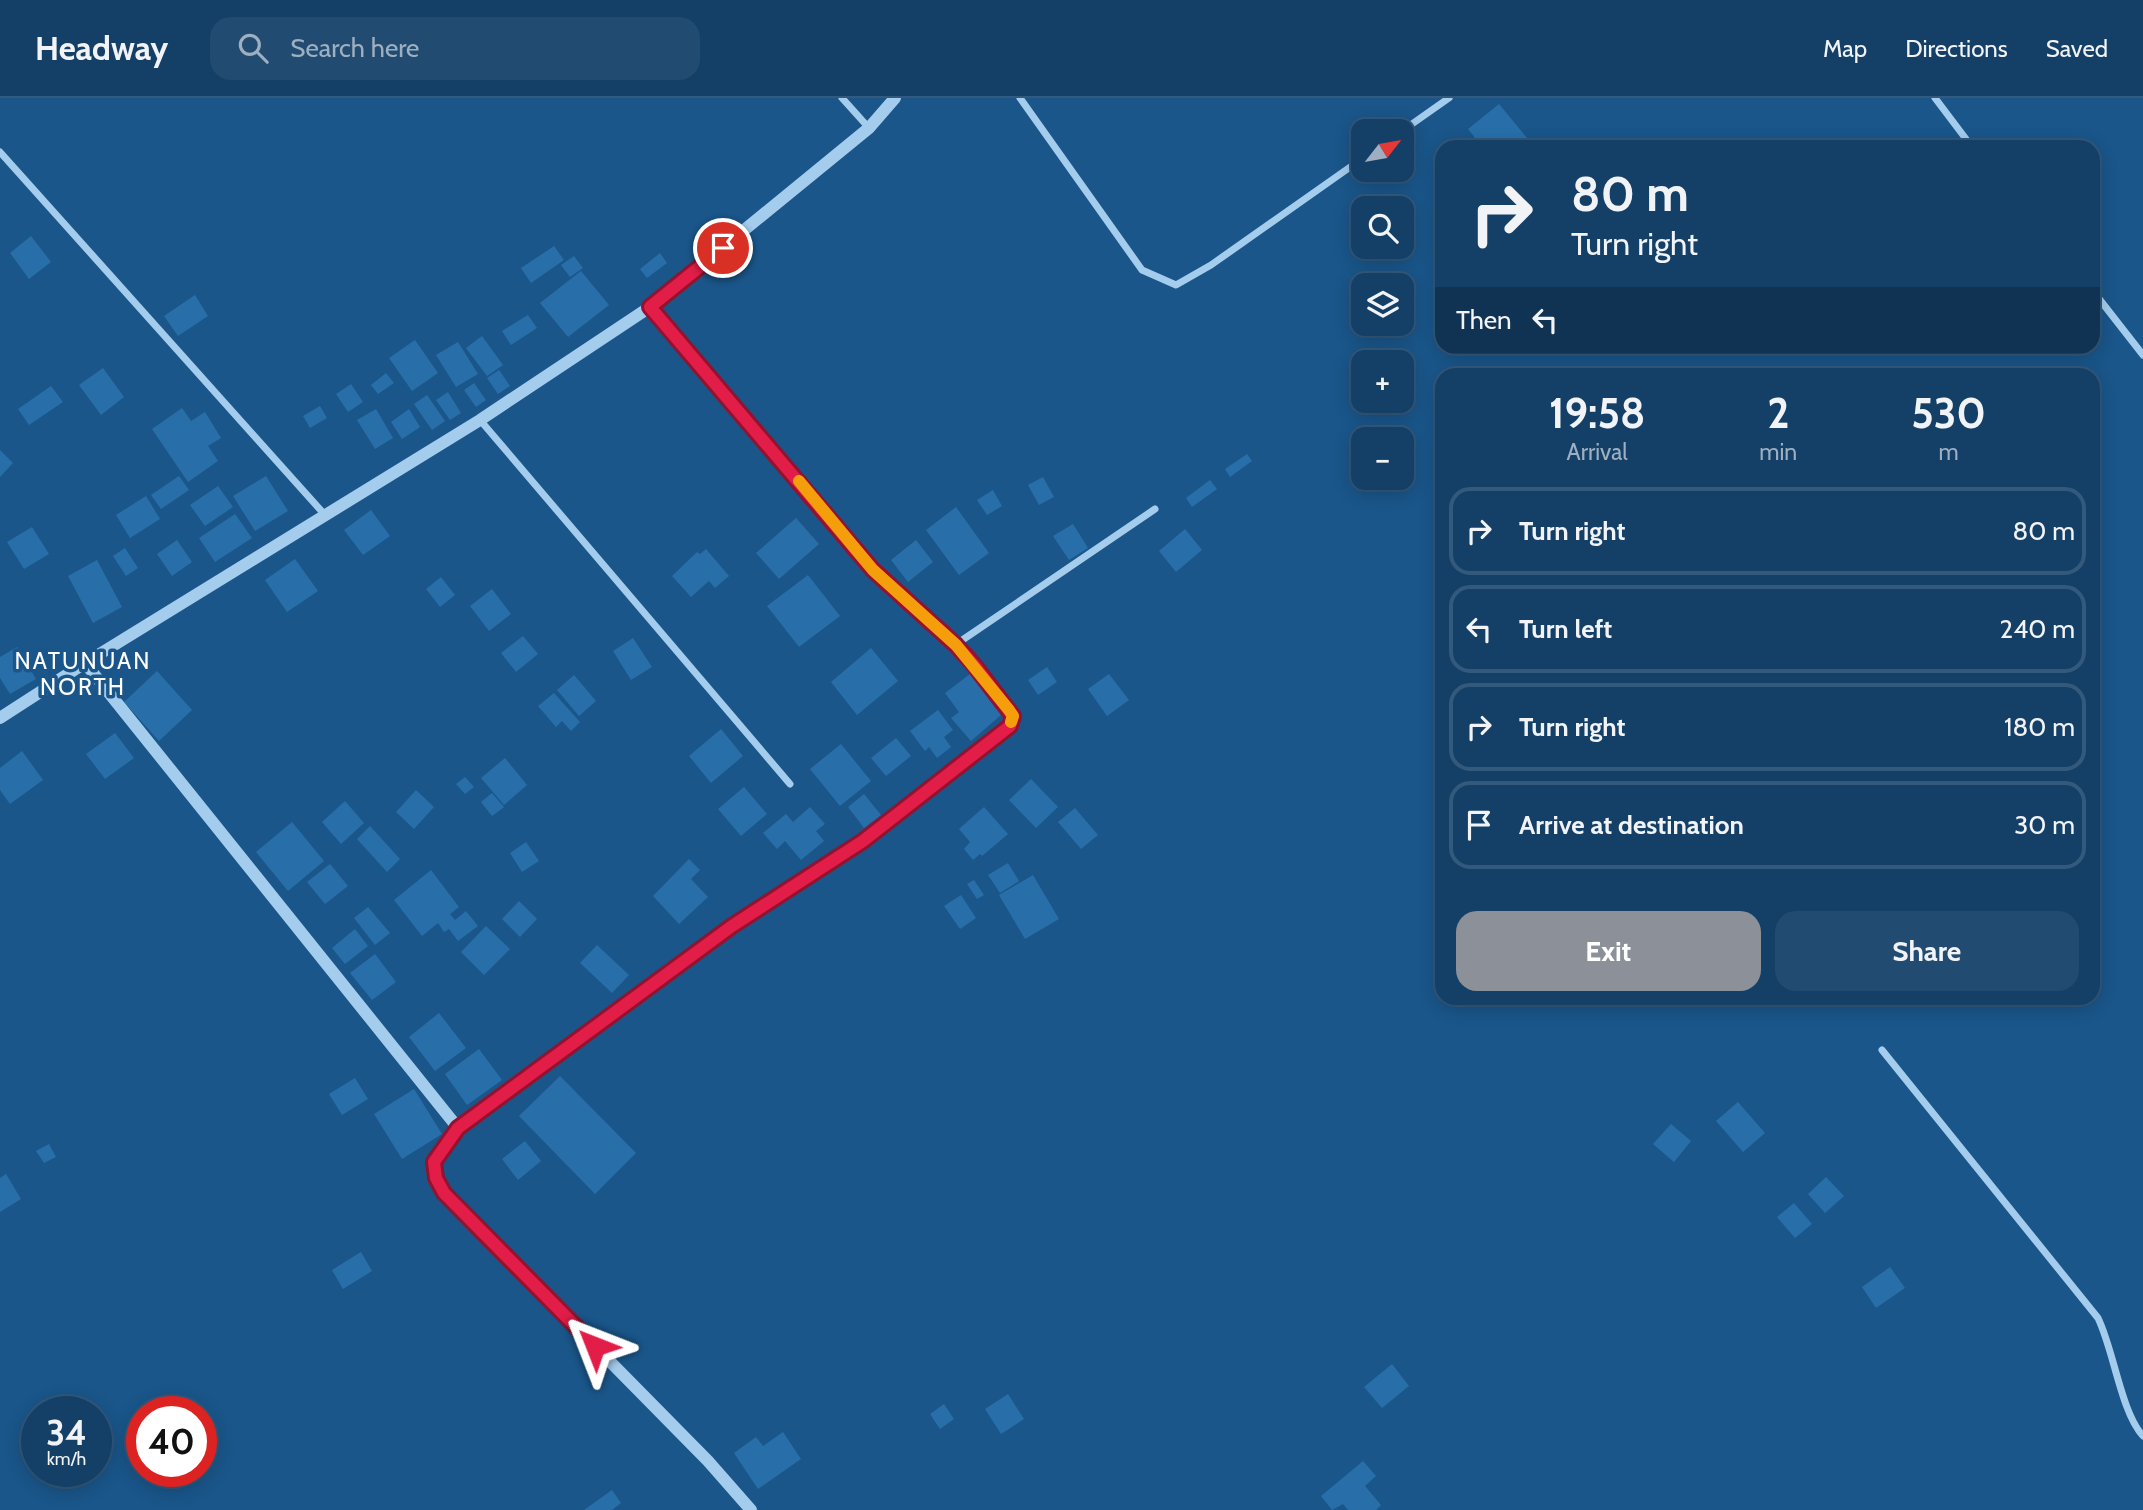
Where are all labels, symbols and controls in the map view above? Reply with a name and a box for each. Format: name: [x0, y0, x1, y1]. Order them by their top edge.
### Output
search box: [210, 17, 700, 80]
text: Headway: [35, 28, 168, 68]
icon: search: [234, 29, 272, 67]
text: Search here: [290, 32, 419, 64]
text: Map: [1823, 34, 1867, 63]
text: Directions: [1905, 34, 2008, 63]
text: Saved: [2046, 34, 2108, 63]
north arrow: [1351, 119, 1414, 182]
map controls: [1351, 119, 1414, 490]
text: 80 m: [1571, 164, 1689, 223]
icon: right: [1456, 168, 1547, 259]
button: search: [1351, 196, 1414, 259]
pin: [693, 218, 753, 278]
text: Turn right: [1571, 224, 1698, 263]
icon: arrive: [704, 229, 742, 267]
button: layers: [1351, 273, 1414, 336]
icon: left: [1526, 301, 1564, 339]
text: Then: [1456, 304, 1512, 336]
button: +: [1351, 350, 1414, 413]
text: 19:58: [1549, 387, 1645, 439]
text: 2: [1767, 387, 1789, 439]
text: 530: [1911, 387, 1986, 439]
button: −: [1351, 427, 1414, 490]
text: Arrival: [1567, 438, 1628, 466]
text: min: [1759, 438, 1797, 466]
text: m: [1939, 438, 1959, 466]
icon: right: [1460, 512, 1498, 550]
text: Turn right: [1519, 515, 1625, 547]
text: 80 m: [2012, 515, 2075, 547]
icon: left: [1460, 610, 1498, 648]
text: Turn left: [1519, 613, 1612, 645]
text: 240 m: [2000, 613, 2075, 645]
district label: NATUNUAN NORTH: [15, 647, 151, 701]
icon: right: [1460, 708, 1498, 746]
text: Turn right: [1519, 711, 1625, 743]
text: 180 m: [2004, 711, 2075, 743]
icon: arrive: [1460, 806, 1498, 844]
text: Arrive at destination: [1519, 809, 1744, 841]
text: 30 m: [2014, 809, 2075, 841]
button: Exit: [1456, 911, 1761, 991]
button: Share: [1775, 911, 2079, 991]
position arrow: [558, 1309, 632, 1383]
speed limit sign: 40: [126, 1396, 217, 1487]
text: 34: [46, 1411, 87, 1454]
text: km/h: [47, 1448, 86, 1470]

